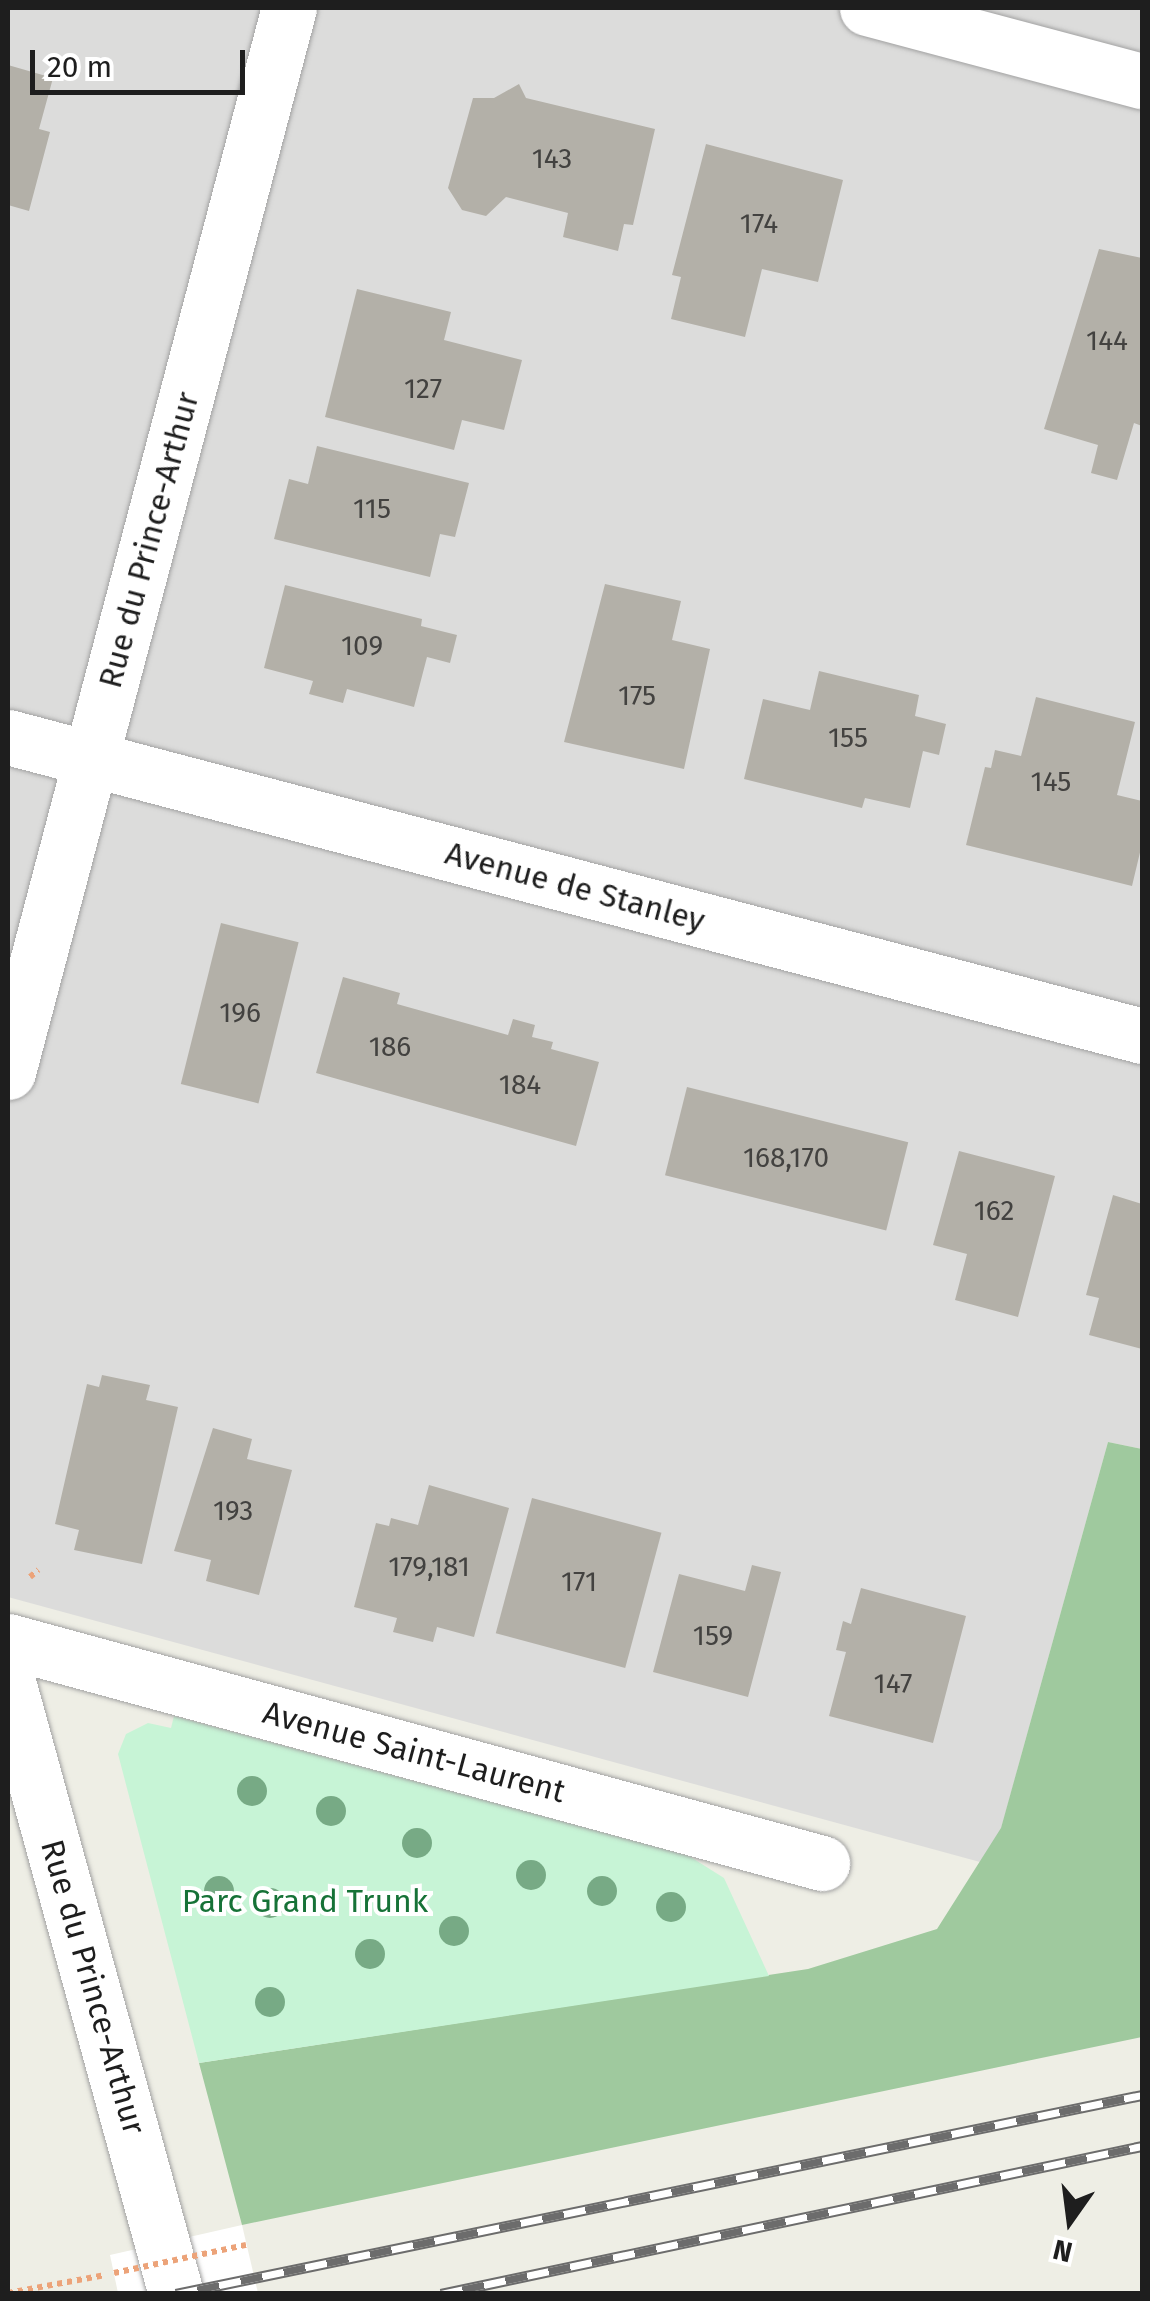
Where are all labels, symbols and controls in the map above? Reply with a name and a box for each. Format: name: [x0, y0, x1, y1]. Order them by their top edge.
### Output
scale bar: [35, 30, 250, 92]
text: 20 m: [47, 49, 112, 85]
house number: 143: [532, 142, 572, 176]
house number: 174: [740, 207, 778, 241]
house number: 144: [1086, 324, 1128, 358]
house number: 127: [404, 372, 442, 406]
street label: Rue du Prince-Arthur: [91, 388, 207, 692]
house number: 115: [353, 492, 391, 526]
house number: 109: [341, 629, 383, 663]
house number: 175: [618, 679, 656, 713]
house number: 155: [828, 721, 868, 755]
house number: 145: [1031, 765, 1071, 799]
street label: Avenue de Stanley: [441, 834, 709, 940]
house number: 196: [219, 996, 261, 1030]
house number: 186: [369, 1030, 411, 1064]
house number: 184: [499, 1068, 541, 1102]
house number: 168,170: [743, 1141, 829, 1175]
house number: 162: [974, 1194, 1014, 1228]
house number: 193: [213, 1494, 253, 1528]
house number: 179,181: [388, 1550, 470, 1584]
house number: 171: [561, 1565, 597, 1599]
house number: 159: [693, 1619, 733, 1653]
house number: 147: [874, 1667, 912, 1701]
street label: Avenue Saint-Laurent: [259, 1693, 569, 1811]
street label: Rue du Prince-Arthur: [33, 1835, 153, 2139]
park label: Parc Grand Trunk: [182, 1882, 428, 1920]
north arrow: [1020, 2171, 1120, 2271]
text: N: [1050, 2232, 1076, 2269]

